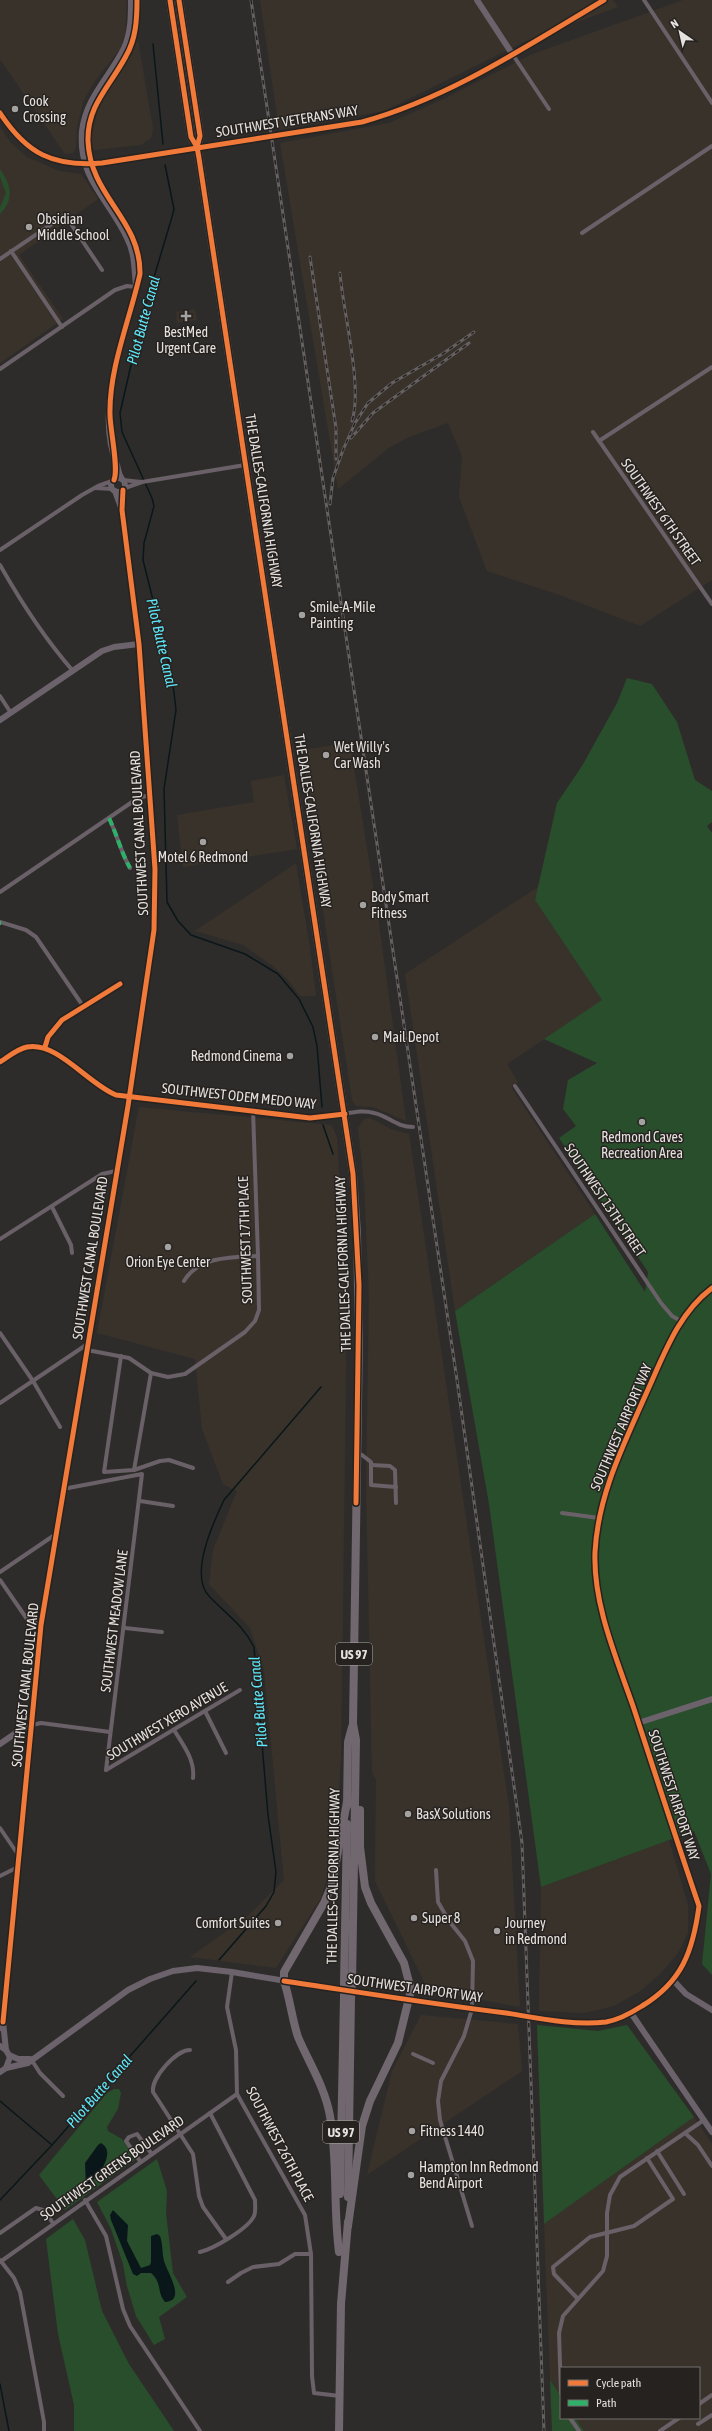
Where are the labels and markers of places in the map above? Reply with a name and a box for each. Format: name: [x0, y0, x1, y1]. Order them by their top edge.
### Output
place label: Cook Crossing: [23, 93, 66, 125]
marker: Cook Crossing: [10, 104, 20, 114]
place label: Obsidian Middle School: [37, 211, 110, 243]
marker: Obsidian Middle School: [24, 222, 34, 232]
marker: BestMed Urgent Care: [180, 310, 192, 322]
place label: BestMed Urgent Care: [156, 324, 216, 356]
place label: Smile-A-Mile Painting: [310, 599, 376, 631]
marker: Smile-A-Mile Painting: [297, 610, 307, 620]
place label: Wet Willy's Car Wash: [334, 739, 390, 771]
marker: Wet Willy's Car Wash: [321, 750, 331, 760]
marker: Motel 6 Redmond: [198, 837, 208, 847]
place label: Motel 6 Redmond: [158, 849, 248, 865]
place label: Body Smart Fitness: [371, 889, 429, 921]
marker: Body Smart Fitness: [358, 900, 368, 910]
place label: Mail Depot: [383, 1029, 439, 1045]
marker: Mail Depot: [370, 1032, 380, 1042]
place label: Redmond Cinema: [191, 1048, 282, 1064]
marker: Redmond Cinema: [285, 1051, 295, 1061]
marker: Redmond Caves Recreation Area: [637, 1117, 647, 1127]
place label: Redmond Caves Recreation Area: [601, 1129, 683, 1161]
marker: Orion Eye Center: [163, 1242, 173, 1252]
place label: Orion Eye Center: [126, 1254, 211, 1270]
place label: BasX Solutions: [416, 1806, 491, 1822]
marker: BasX Solutions: [403, 1809, 413, 1819]
place label: Super 8: [422, 1910, 461, 1926]
marker: Super 8: [409, 1913, 419, 1923]
place label: Comfort Suites: [196, 1915, 270, 1931]
place label: Journey in Redmond: [505, 1915, 567, 1947]
marker: Comfort Suites: [273, 1918, 283, 1928]
marker: Journey in Redmond: [492, 1926, 502, 1936]
place label: Fitness 1440: [420, 2123, 485, 2139]
marker: Fitness 1440: [407, 2126, 417, 2136]
place label: Hampton Inn Redmond Bend Airport: [419, 2159, 539, 2191]
marker: Hampton Inn Redmond Bend Airport: [406, 2170, 416, 2180]

